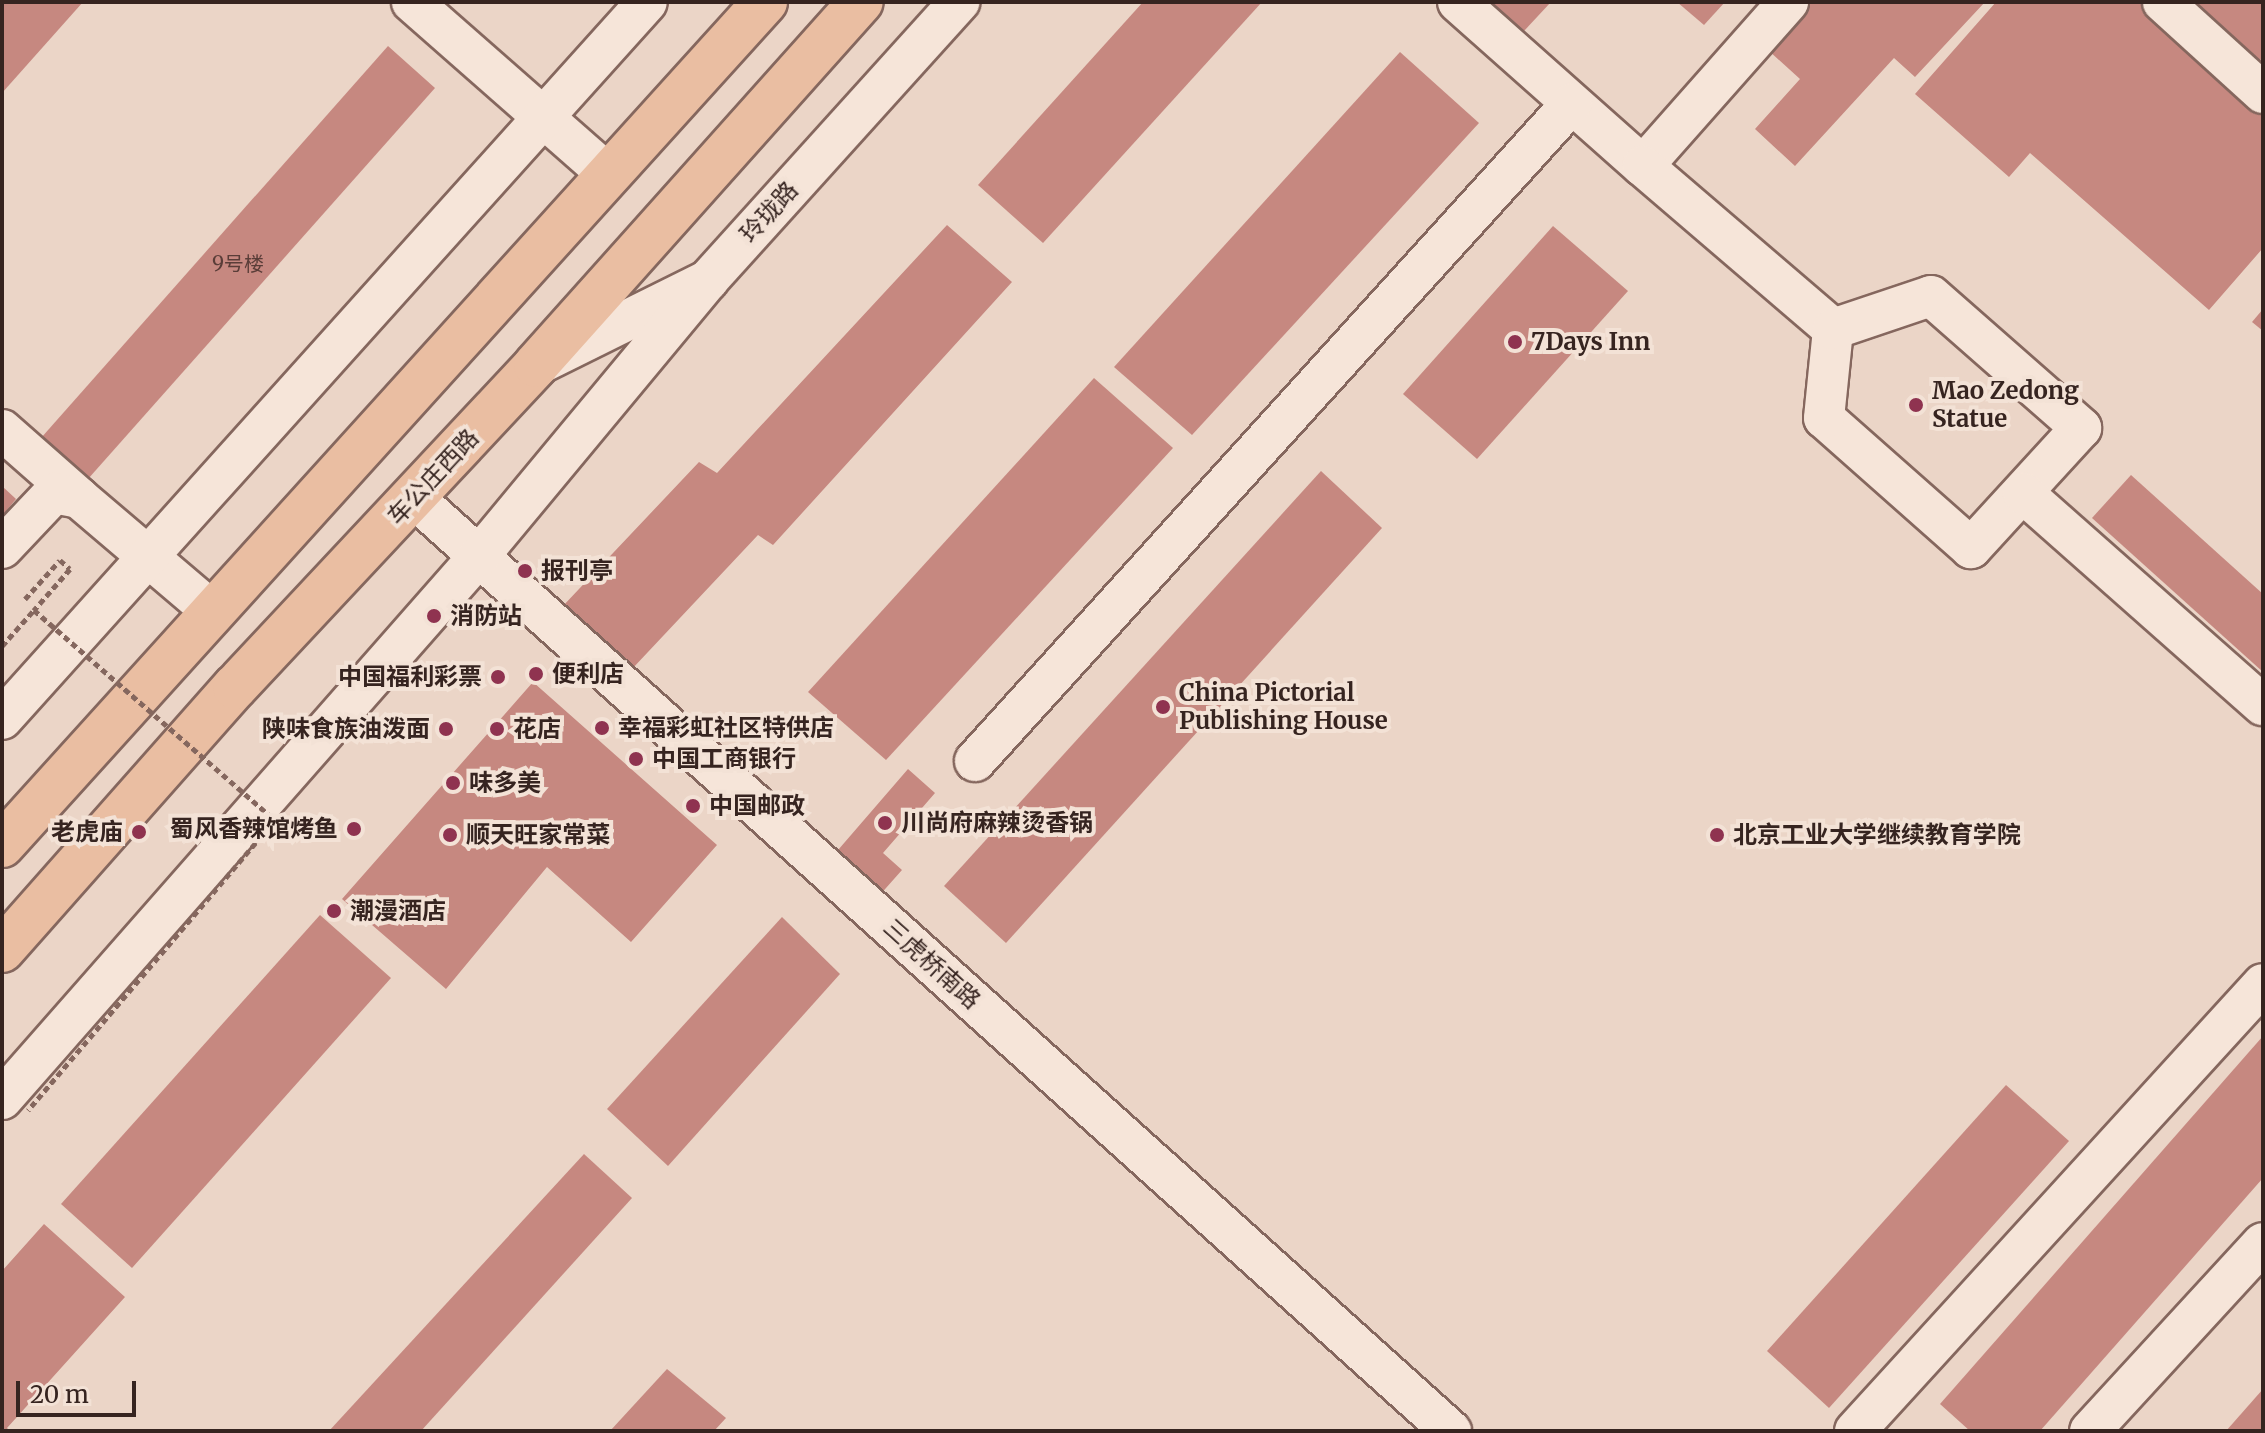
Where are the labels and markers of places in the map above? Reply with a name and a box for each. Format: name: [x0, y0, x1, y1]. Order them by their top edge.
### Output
place label: 7Days Inn: [1531, 328, 1650, 356]
marker: 7Days Inn: [1506, 333, 1524, 351]
place label: Mao Zedong Statue: [1932, 377, 2079, 433]
marker: Mao Zedong Statue: [1907, 396, 1925, 414]
place label: 报刊亭: [541, 557, 613, 585]
marker: 报刊亭: [516, 562, 534, 580]
place label: 消防站: [450, 602, 522, 630]
marker: 消防站: [425, 607, 443, 625]
place label: 便利店: [552, 660, 624, 688]
place label: 中国福利彩票: [338, 663, 482, 691]
marker: 便利店: [527, 665, 545, 683]
marker: 中国福利彩票: [489, 668, 507, 686]
place label: China Pictorial Publishing House: [1179, 679, 1388, 735]
marker: China Pictorial Publishing House: [1154, 698, 1172, 716]
place label: 幸福彩虹社区特供店: [618, 714, 834, 742]
place label: 陕味食族油泼面: [262, 715, 430, 743]
place label: 花店: [513, 715, 561, 743]
marker: 幸福彩虹社区特供店: [593, 719, 611, 737]
marker: 陕味食族油泼面: [437, 720, 455, 738]
marker: 花店: [488, 720, 506, 738]
place label: 中国工商银行: [652, 745, 796, 773]
marker: 中国工商银行: [627, 750, 645, 768]
place label: 味多美: [469, 769, 541, 797]
marker: 味多美: [444, 774, 462, 792]
place label: 中国邮政: [709, 792, 805, 820]
marker: 中国邮政: [684, 797, 702, 815]
place label: 川尚府麻辣烫香锅: [901, 809, 1093, 837]
marker: 川尚府麻辣烫香锅: [876, 814, 894, 832]
place label: 蜀风香辣馆烤鱼: [170, 815, 338, 843]
place label: 老虎庙: [51, 818, 123, 846]
marker: 蜀风香辣馆烤鱼: [345, 820, 363, 838]
place label: 顺天旺家常菜: [466, 821, 610, 849]
place label: 北京工业大学继续教育学院: [1733, 821, 2021, 849]
marker: 老虎庙: [130, 823, 148, 841]
marker: 顺天旺家常菜: [441, 826, 459, 844]
marker: 北京工业大学继续教育学院: [1708, 826, 1726, 844]
place label: 潮漫酒店: [350, 897, 446, 925]
marker: 潮漫酒店: [325, 902, 343, 920]

